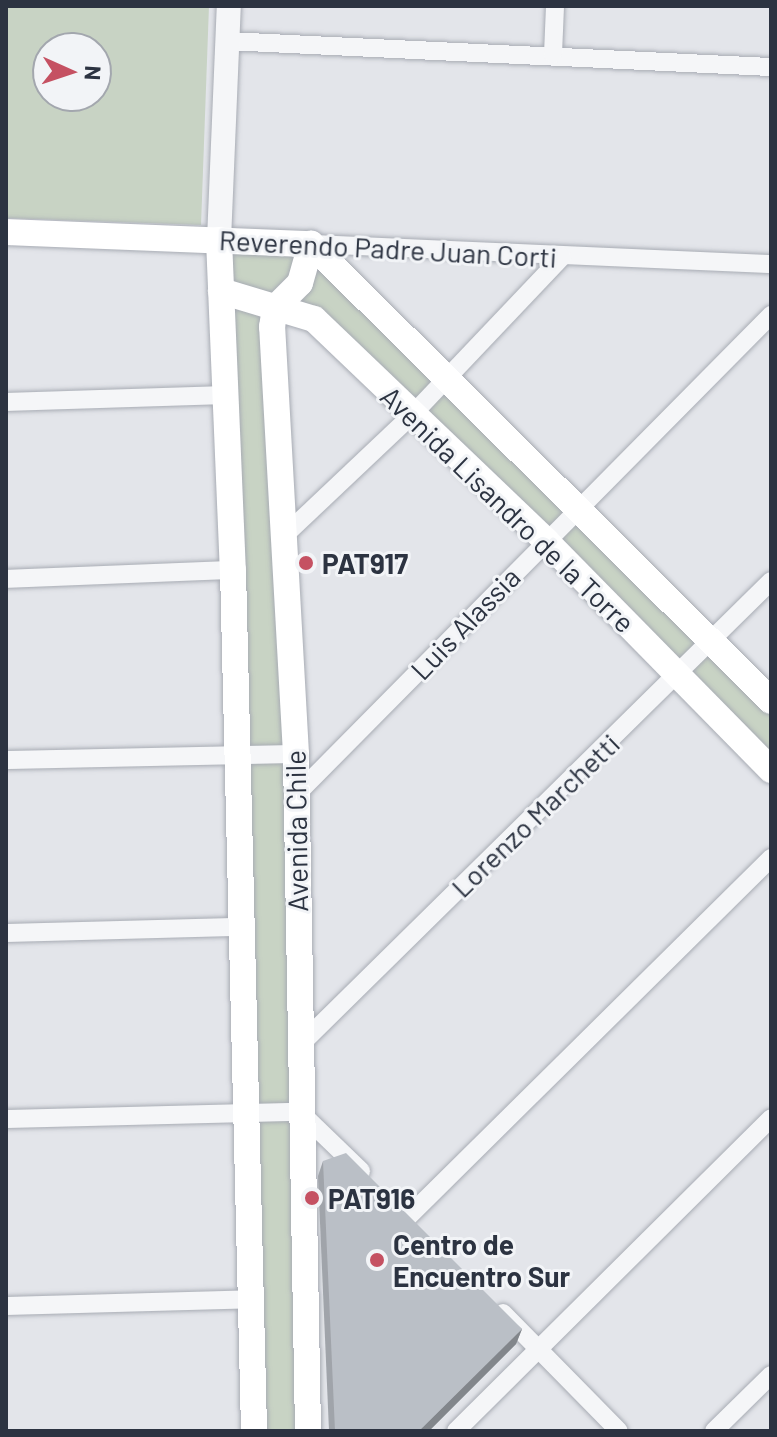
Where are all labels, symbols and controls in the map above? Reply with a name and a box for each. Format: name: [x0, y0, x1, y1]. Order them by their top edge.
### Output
north arrow: [32, 32, 112, 112]
text: N: [81, 65, 107, 81]
street label: Reverendo Padre Juan Corti: [218, 222, 558, 274]
street label: Avenida Lisandro de la Torre: [374, 379, 642, 639]
place label: PAT917: [322, 546, 408, 580]
marker: PAT917: [297, 554, 315, 572]
street label: Luis Alassia: [403, 560, 527, 686]
street label: Lorenzo Marchetti: [444, 726, 626, 904]
street label: Avenida Chile: [278, 750, 314, 912]
place label: PAT916: [328, 1181, 415, 1215]
marker: PAT916: [303, 1189, 321, 1207]
place label: Centro de Encuentro Sur: [393, 1227, 570, 1293]
marker: Centro de Encuentro Sur: [368, 1251, 386, 1269]

